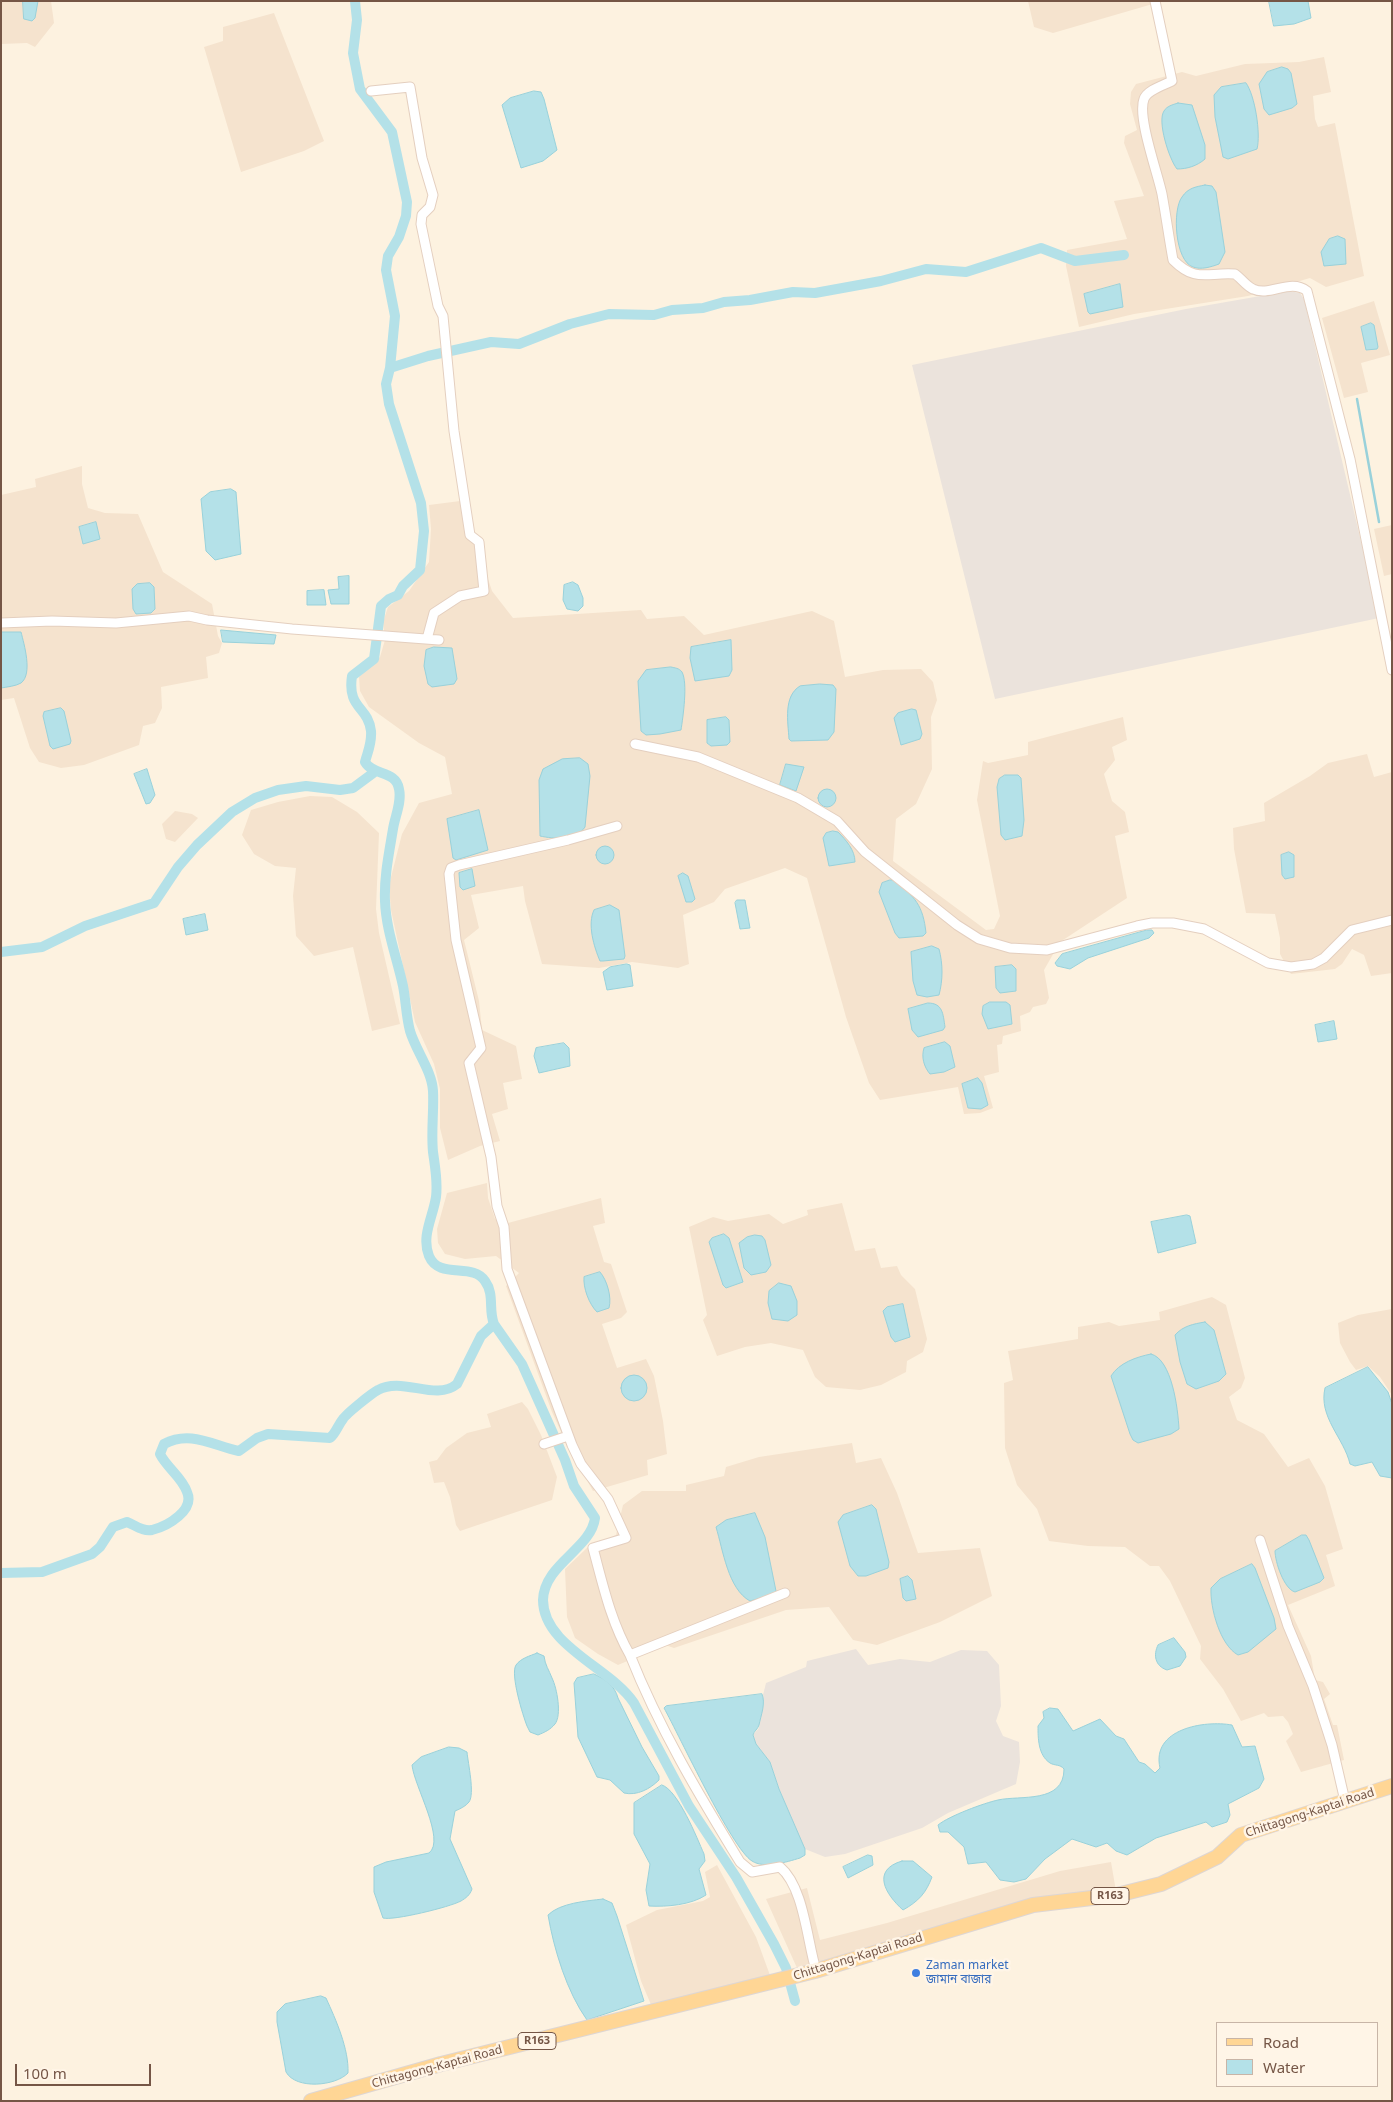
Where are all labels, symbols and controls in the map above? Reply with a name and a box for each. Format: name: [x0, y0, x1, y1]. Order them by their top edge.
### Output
street label: Chittagong-Kaptai Road: [1244, 1785, 1376, 1841]
road number: R163: [1091, 1888, 1129, 1904]
street label: Chittagong-Kaptai Road: [792, 1930, 924, 1984]
place label: Zaman market জামান বাজার: [926, 1959, 1008, 1987]
marker: Zaman market জামান বাজার: [910, 1967, 922, 1979]
legend: [1216, 2022, 1378, 2087]
road number: R163: [518, 2032, 556, 2050]
text: Road: [1263, 2032, 1299, 2052]
street label: Chittagong-Kaptai Road: [370, 2043, 504, 2091]
scale bar: [18, 2054, 154, 2086]
text: Water: [1263, 2057, 1305, 2077]
text: 100 m: [23, 2063, 67, 2083]

